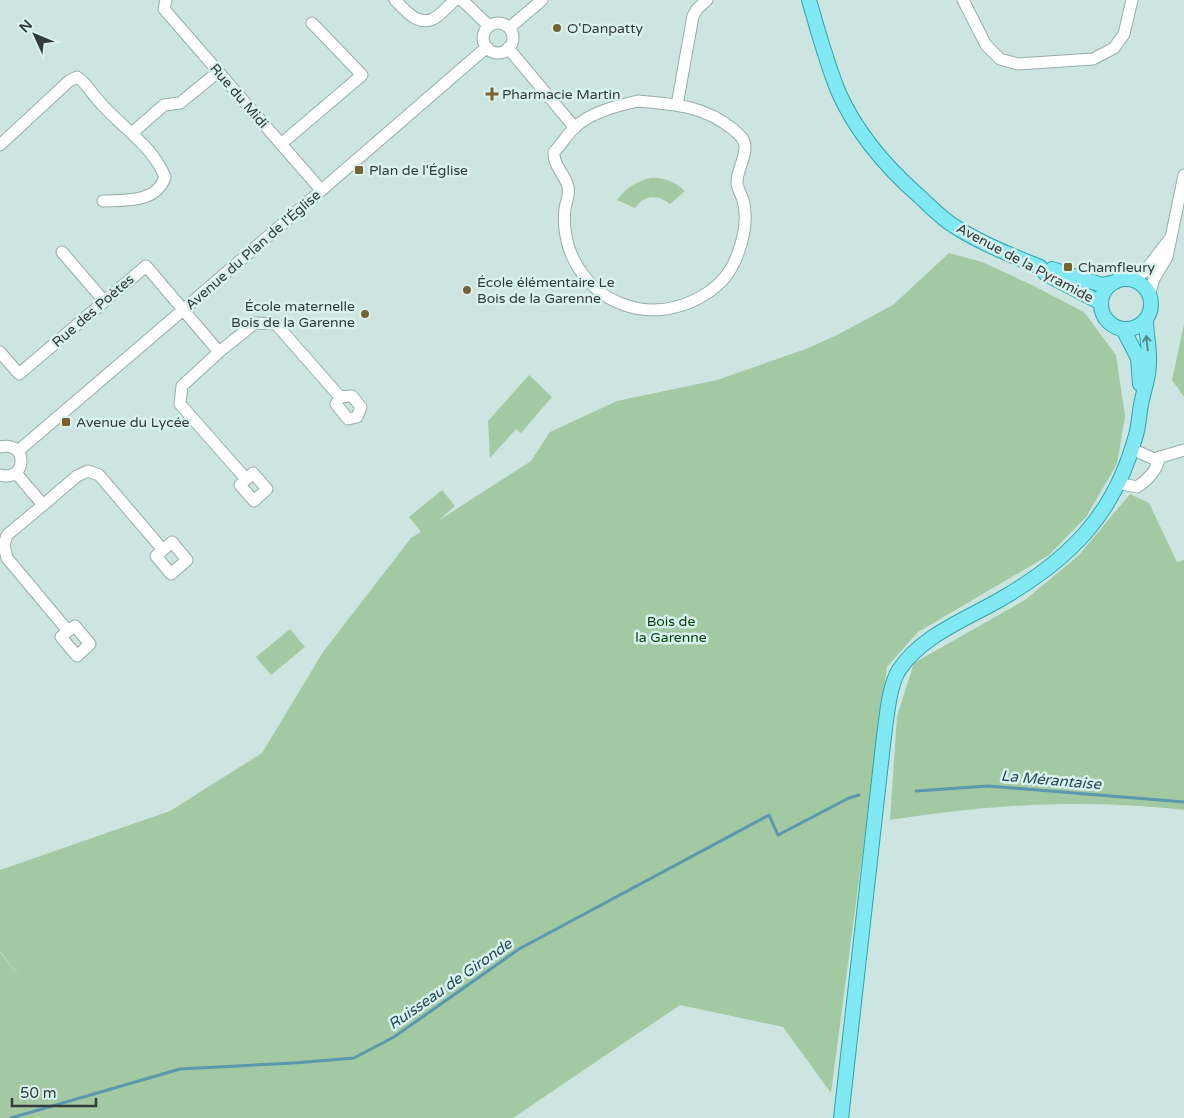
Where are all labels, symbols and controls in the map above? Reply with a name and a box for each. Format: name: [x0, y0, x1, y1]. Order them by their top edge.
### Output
north arrow: [10, 10, 60, 60]
text: N: [16, 16, 36, 36]
place label: O'Danpatty: [567, 20, 643, 37]
marker: O'Danpatty: [551, 22, 563, 34]
street label: Rue du Midi: [206, 60, 272, 132]
place label: Pharmacie Martin: [502, 86, 620, 103]
marker: Pharmacie Martin: [486, 88, 498, 100]
place label: Plan de l'Église: [369, 162, 468, 179]
marker: Plan de l'Église: [353, 164, 365, 176]
street label: Avenue du Plan de l'Église: [182, 187, 324, 313]
street label: Avenue de la Pyramide: [954, 220, 1096, 306]
place label: Chamfleury: [1078, 259, 1156, 276]
marker: Chamfleury: [1062, 261, 1074, 273]
street label: Rue des Poètes: [49, 271, 138, 351]
place label: École élémentaire Le Bois de la Garenne: [477, 274, 615, 307]
marker: École élémentaire Le Bois de la Garenne: [461, 284, 473, 296]
place label: École maternelle Bois de la Garenne: [231, 298, 355, 331]
marker: École maternelle Bois de la Garenne: [359, 308, 371, 320]
one-way arrow: [1142, 336, 1152, 352]
place label: Avenue du Lycée: [76, 414, 190, 431]
marker: Avenue du Lycée: [60, 416, 72, 428]
park label: Bois de la Garenne: [635, 613, 707, 646]
water label: La Mérantaise: [1000, 767, 1103, 793]
water label: Ruisseau de Gironde: [385, 934, 516, 1033]
scale bar: [12, 1076, 96, 1108]
text: 50 m: [20, 1084, 57, 1102]

